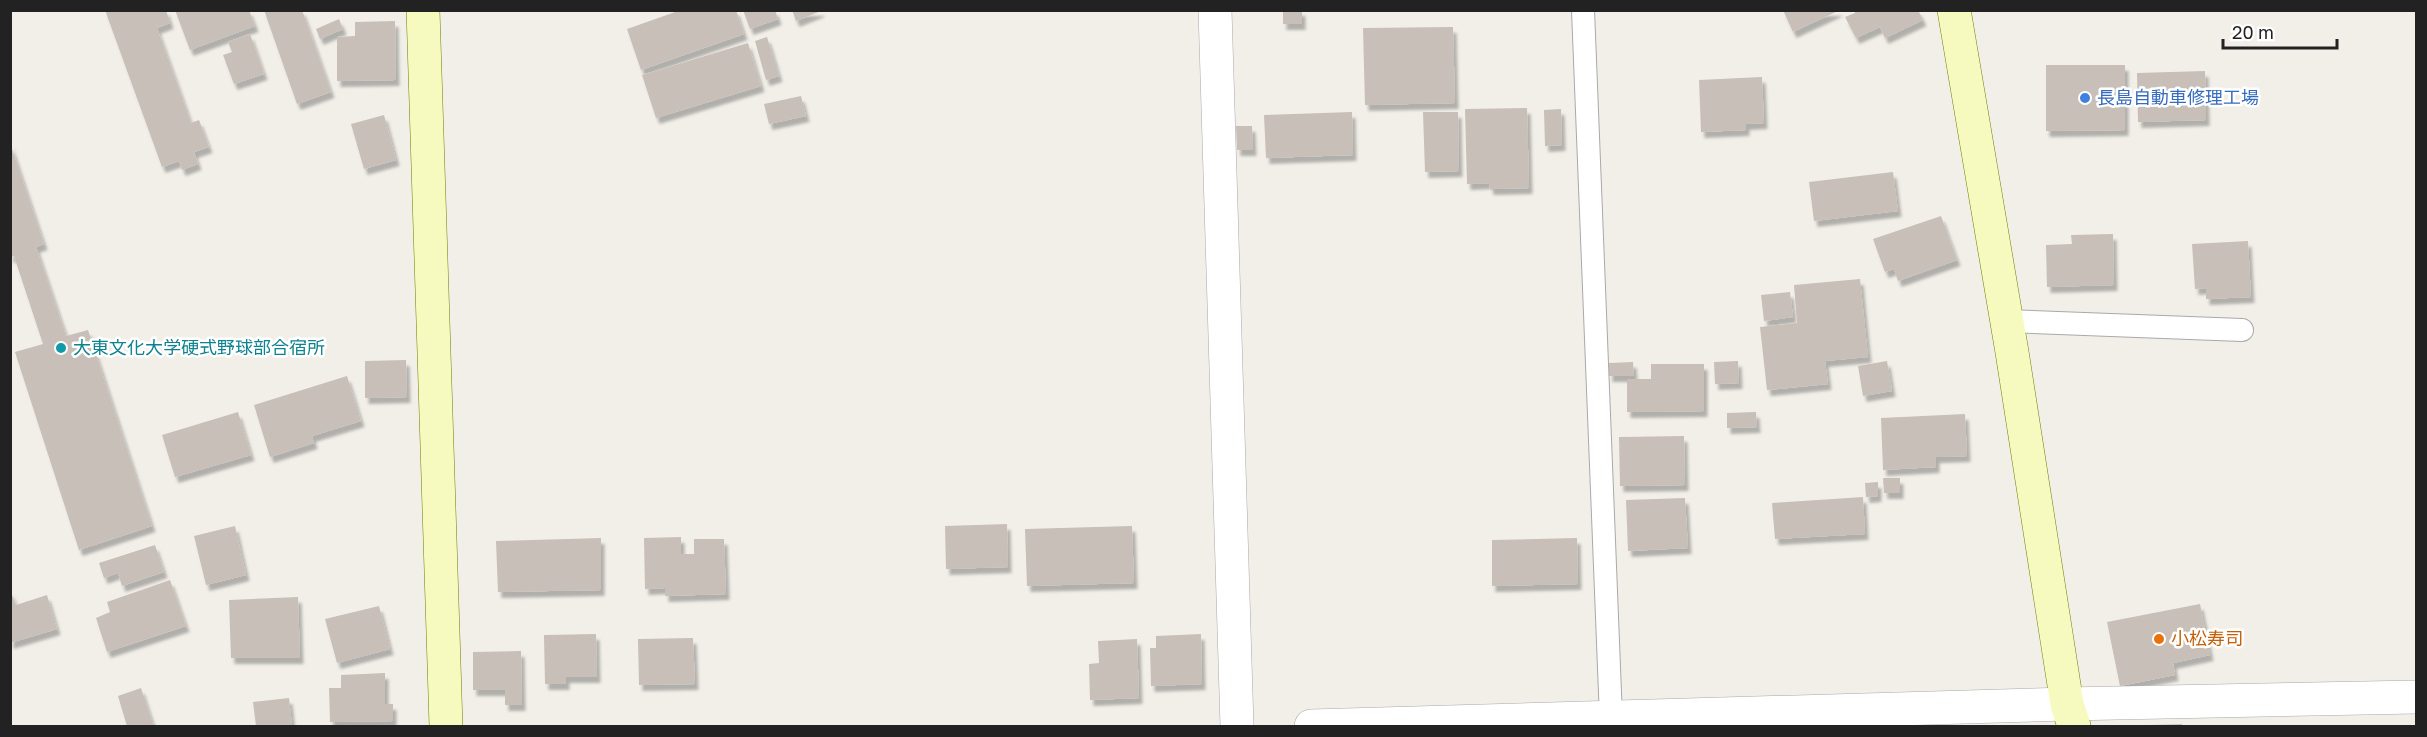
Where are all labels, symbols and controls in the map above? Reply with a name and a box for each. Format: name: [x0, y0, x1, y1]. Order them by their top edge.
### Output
scale bar: [2223, 12, 2337, 50]
text: 20 m: [2232, 21, 2274, 43]
place label: 長島自動車修理工場: [2097, 86, 2259, 108]
marker: 長島自動車修理工場: [2078, 91, 2092, 105]
place label: 大東文化大学硬式野球部合宿所: [73, 336, 325, 358]
marker: 大東文化大学硬式野球部合宿所: [54, 341, 68, 355]
place label: 小松寿司: [2171, 627, 2243, 649]
marker: 小松寿司: [2152, 632, 2166, 646]

